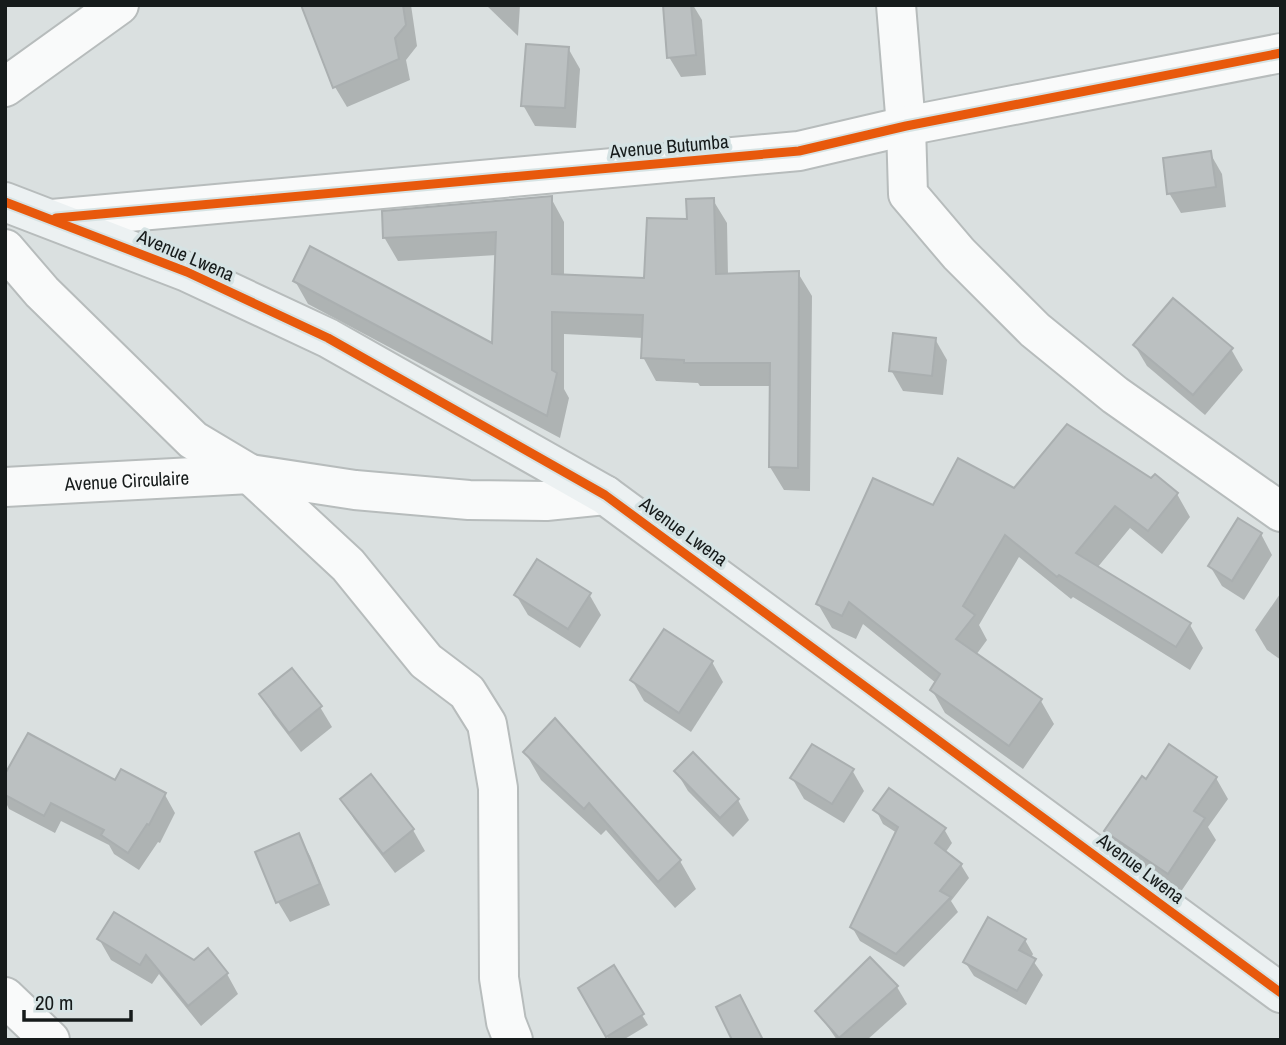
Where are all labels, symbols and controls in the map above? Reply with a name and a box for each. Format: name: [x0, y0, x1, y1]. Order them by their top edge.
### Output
street label: Avenue Butumba: [607, 128, 730, 164]
street label: Avenue Lwena: [133, 223, 239, 287]
street label: Avenue Circulaire: [63, 464, 190, 497]
street label: Avenue Lwena: [634, 490, 733, 572]
street label: Avenue Lwena: [1091, 826, 1190, 910]
scale bar: [24, 978, 131, 1022]
text: 20 m: [35, 988, 73, 1017]

